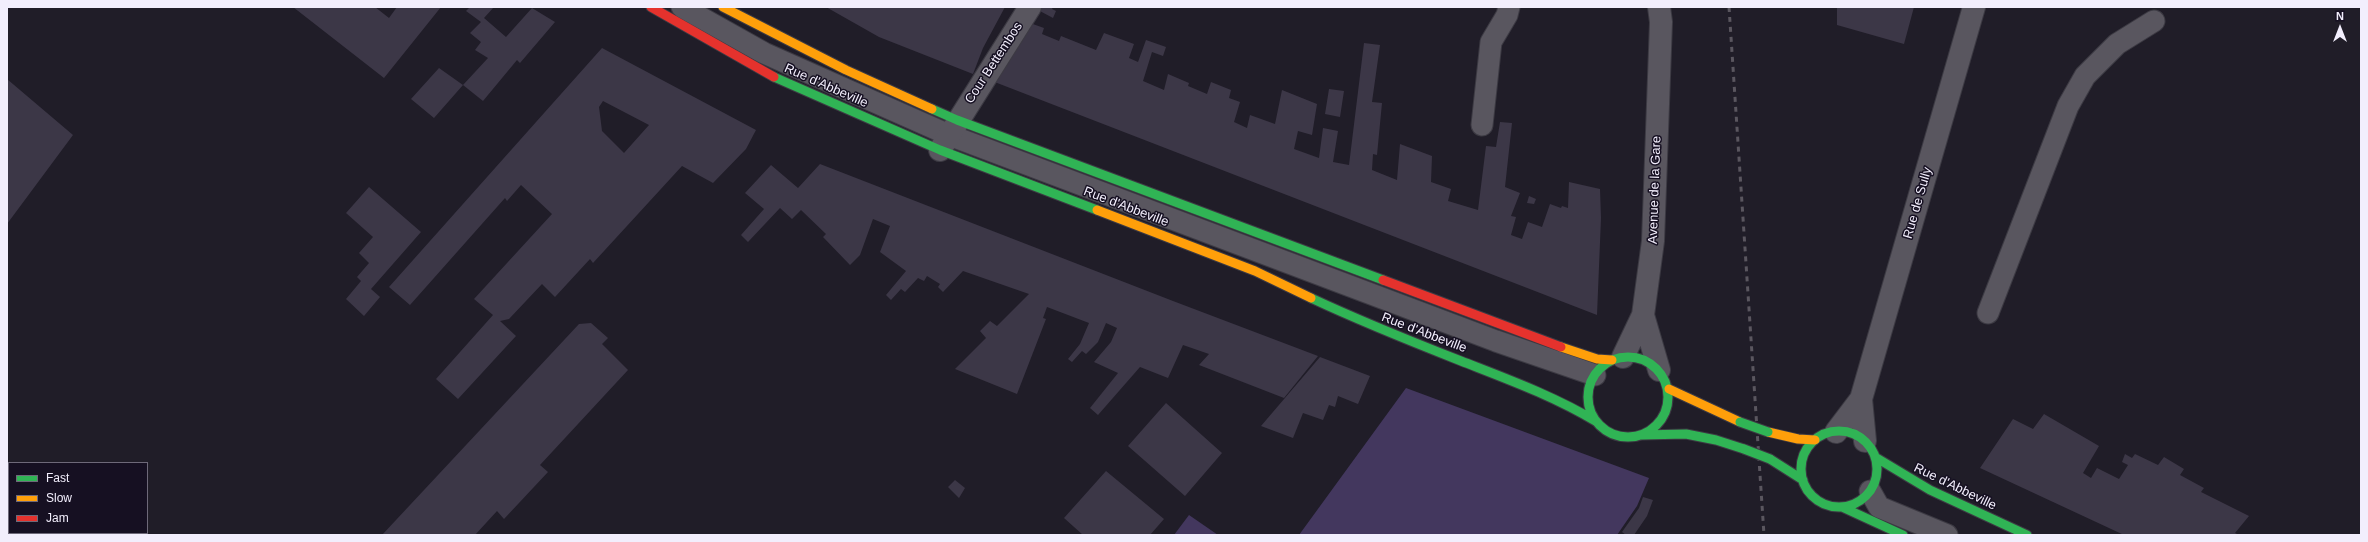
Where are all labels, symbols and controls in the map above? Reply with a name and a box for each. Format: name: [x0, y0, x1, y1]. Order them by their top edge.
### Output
north arrow: [2320, 8, 2360, 48]
text: N: [2336, 10, 2344, 22]
street label: Cour Bettembos: [962, 19, 1026, 107]
street label: Rue d'Abbeville: [782, 61, 870, 111]
street label: Avenue de la Gare: [1645, 136, 1665, 244]
street label: Rue de Sully: [1900, 165, 1936, 241]
street label: Rue d'Abbeville: [1081, 184, 1171, 230]
street label: Rue d'Abbeville: [1379, 310, 1469, 356]
street label: Rue d'Abbeville: [1911, 460, 1999, 514]
legend: [8, 462, 148, 534]
text: Fast: [46, 471, 69, 485]
text: Slow: [46, 491, 72, 505]
text: Jam: [46, 511, 69, 525]

